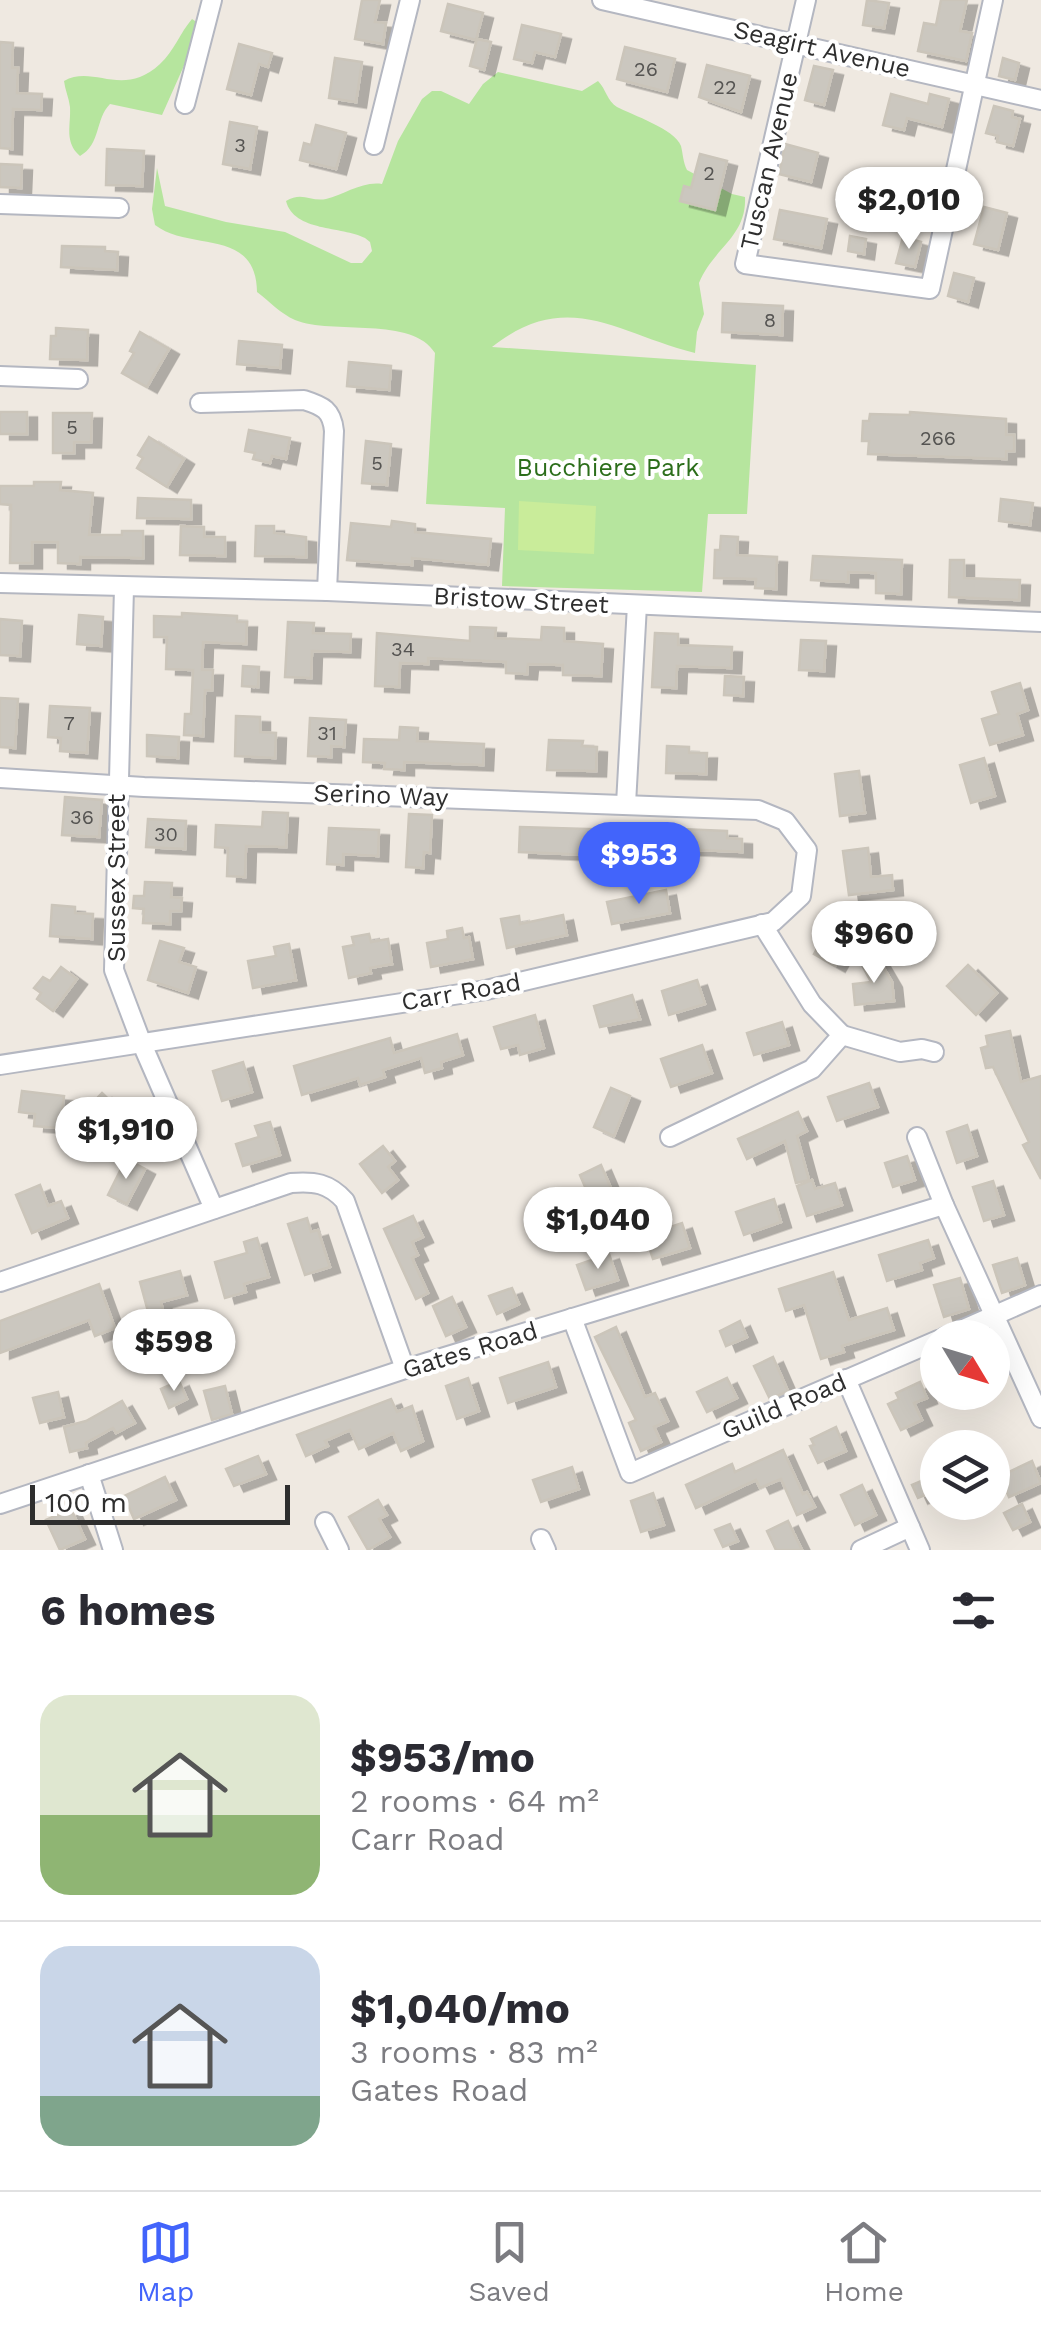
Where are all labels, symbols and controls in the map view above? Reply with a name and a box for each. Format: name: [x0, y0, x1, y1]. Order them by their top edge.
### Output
street label: Seagirt Avenue: [731, 15, 913, 83]
house number: 26: [634, 57, 658, 81]
street label: Tuscan Avenue: [734, 69, 804, 253]
house number: 22: [713, 75, 737, 99]
house number: 3: [234, 133, 246, 157]
house number: 2: [703, 161, 715, 185]
pin: $2,010: [828, 167, 990, 252]
text: $2,010: [857, 180, 961, 218]
house number: 8: [764, 308, 776, 332]
house number: 5: [66, 415, 78, 439]
house number: 266: [920, 426, 956, 450]
house number: 5: [371, 451, 383, 475]
park label: Bucchiere Park: [517, 453, 699, 482]
street label: Bristow Street: [433, 581, 610, 619]
house number: 34: [391, 637, 415, 661]
house number: 7: [63, 711, 75, 735]
house number: 31: [317, 721, 337, 745]
street label: Serino Way: [313, 778, 449, 812]
street label: Sussex Street: [102, 793, 131, 962]
house number: 36: [70, 805, 94, 829]
house number: 30: [154, 822, 178, 846]
pin: $953: [580, 822, 698, 907]
text: $953: [600, 835, 678, 873]
pin: $960: [815, 901, 933, 986]
text: $960: [834, 914, 914, 952]
street label: Carr Road: [399, 967, 523, 1017]
pin: $1,910: [45, 1097, 207, 1182]
text: $1,910: [77, 1110, 175, 1148]
pin: $1,040: [517, 1187, 679, 1272]
text: $1,040: [545, 1200, 651, 1238]
pin: $598: [115, 1309, 233, 1394]
street label: Gates Road: [399, 1316, 541, 1384]
north arrow: [920, 1320, 1010, 1410]
map controls: [920, 1320, 1010, 1520]
text: $598: [135, 1322, 213, 1360]
street label: Guild Road: [717, 1367, 851, 1445]
button: layers: [920, 1430, 1010, 1520]
scale bar: [30, 1480, 290, 1524]
text: 100 m: [45, 1486, 127, 1519]
icon: filters: [946, 1583, 1001, 1638]
text: 6 homes: [40, 1586, 215, 1635]
text: $953/mo: [350, 1733, 535, 1782]
icon: home: [120, 1735, 240, 1855]
text: 2 rooms · 64 m²: [350, 1782, 599, 1820]
text: Carr Road: [350, 1820, 504, 1858]
text: $1,040/mo: [350, 1984, 570, 2033]
icon: home: [120, 1986, 240, 2106]
text: 3 rooms · 83 m²: [350, 2033, 598, 2071]
text: Gates Road: [350, 2071, 528, 2109]
tab: Map: [137, 2215, 194, 2308]
tab: Saved: [468, 2215, 550, 2308]
tab: Home: [824, 2215, 904, 2308]

